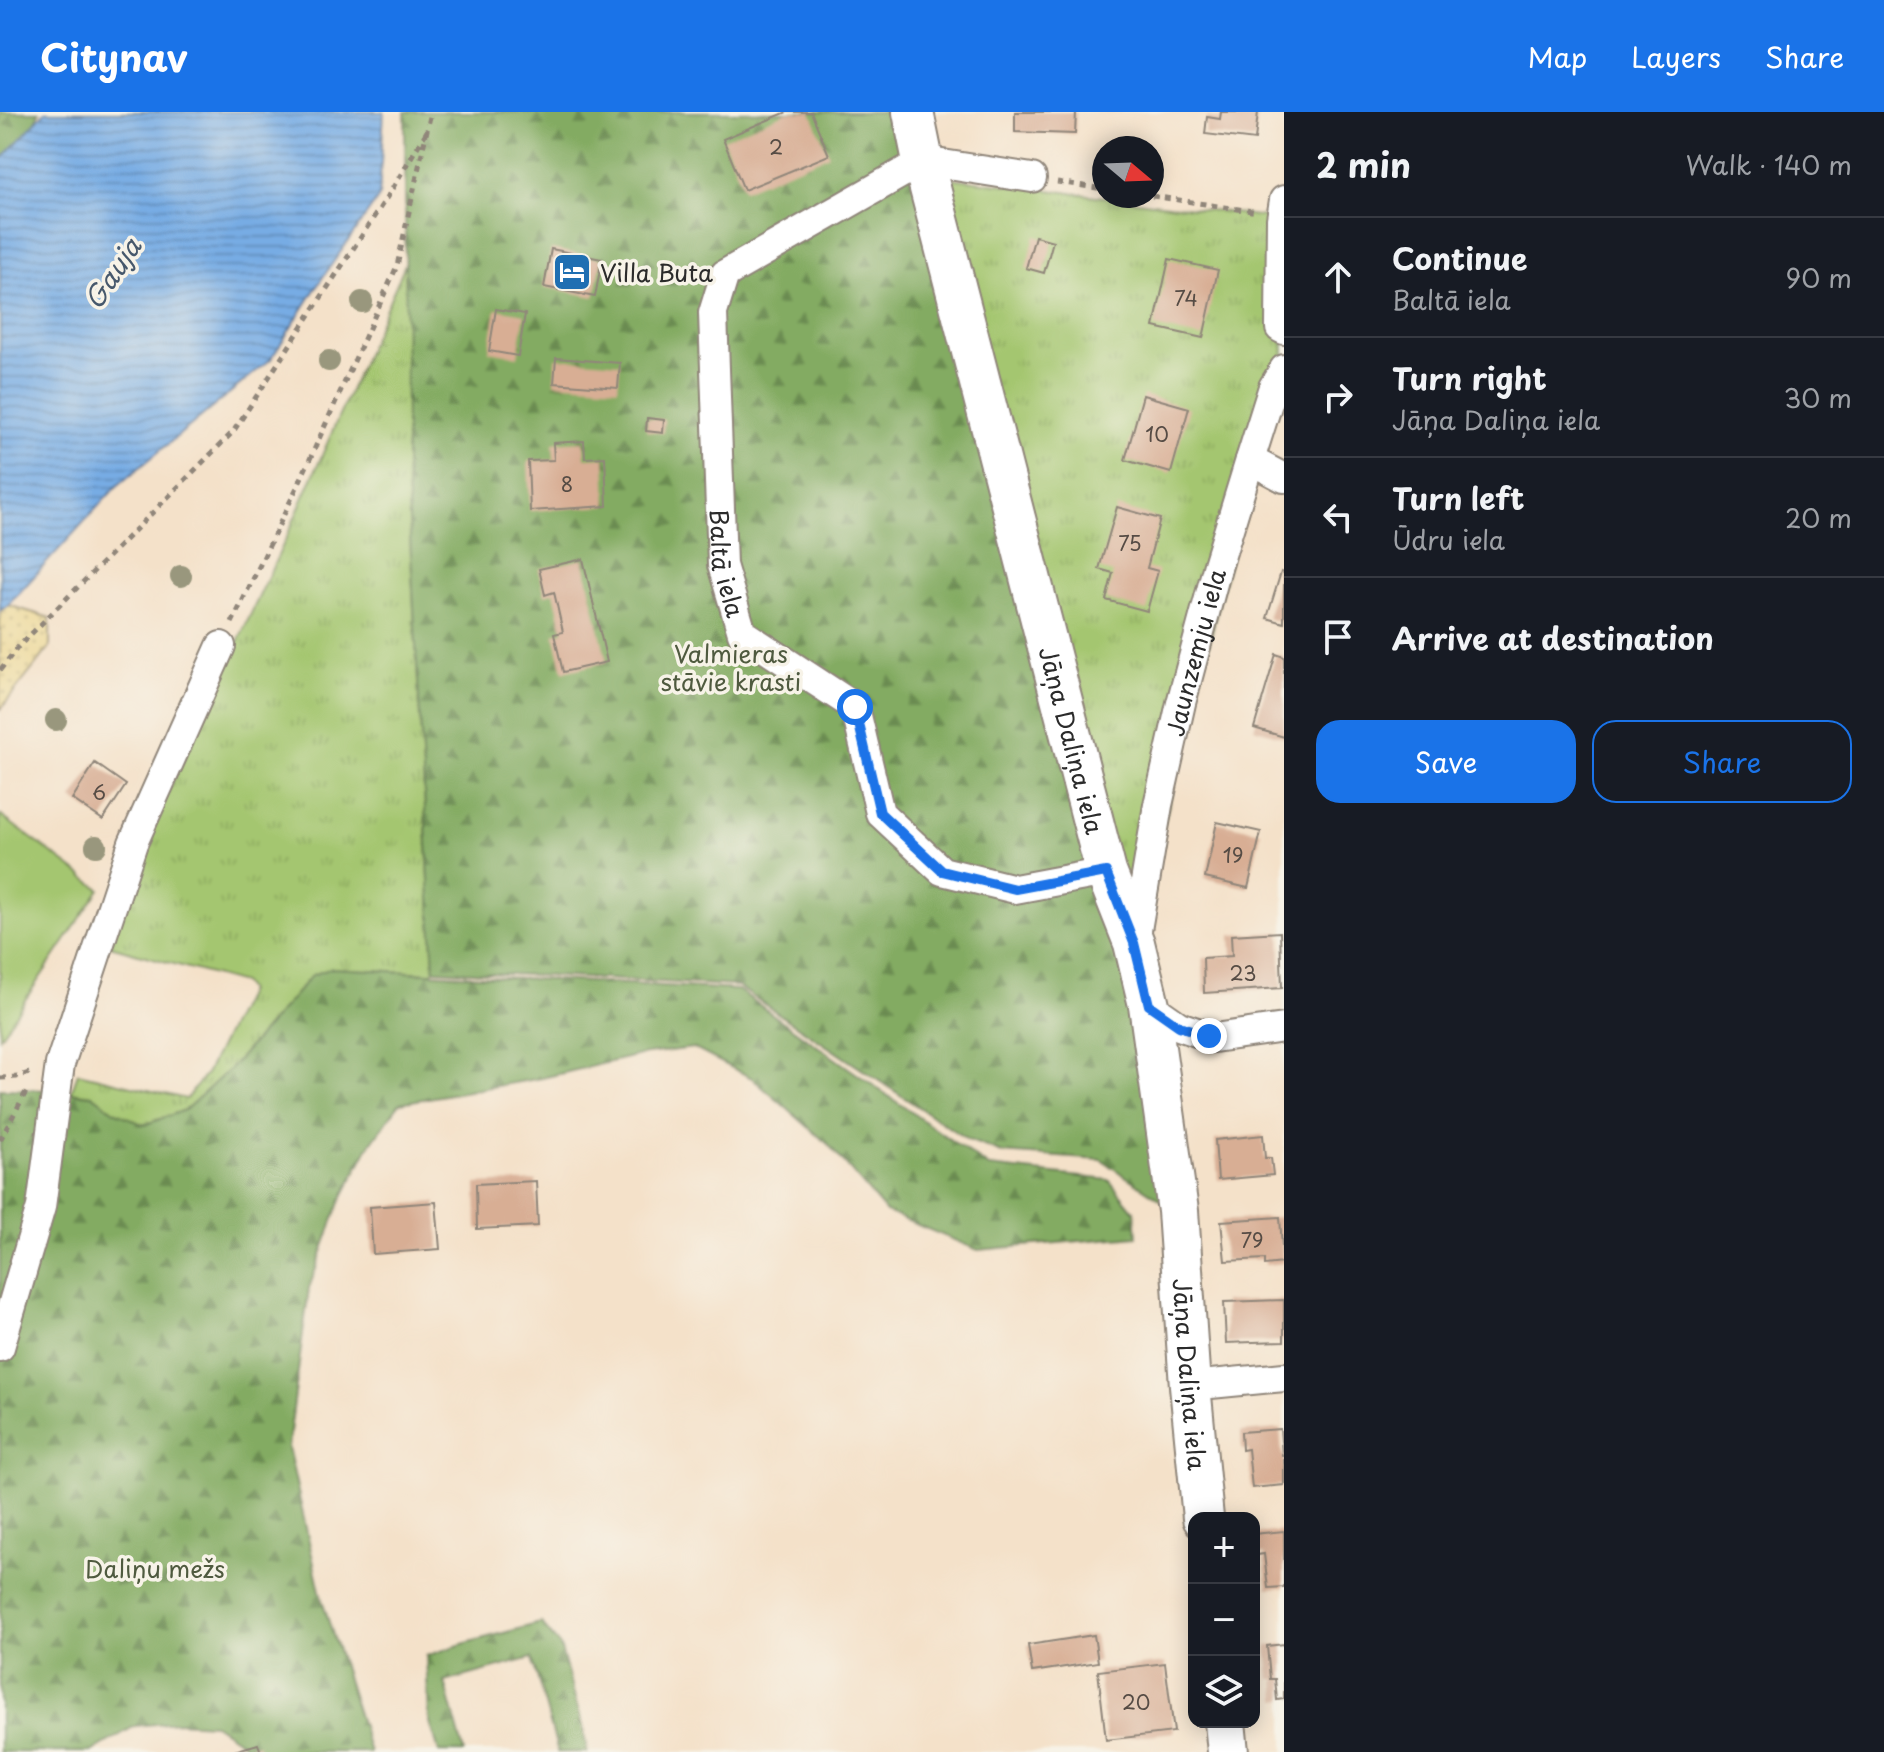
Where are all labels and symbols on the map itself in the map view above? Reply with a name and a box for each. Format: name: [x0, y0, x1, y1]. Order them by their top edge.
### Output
house number: 2: [769, 132, 783, 162]
north arrow: [1092, 136, 1164, 208]
water label: Gauja: [74, 229, 151, 316]
hotel icon: Villa Buta: [551, 251, 593, 293]
place label: Villa Buta: [600, 254, 713, 290]
house number: 74: [1174, 283, 1198, 313]
house number: 10: [1145, 419, 1169, 449]
house number: 8: [561, 469, 573, 499]
street label: Baltā iela: [702, 508, 754, 621]
house number: 75: [1118, 528, 1142, 558]
street label: Jaunzemju iela: [1156, 565, 1234, 740]
park label: Valmieras stāvie krasti: [661, 635, 801, 699]
street label: Jāņa Daliņa iela: [1031, 642, 1113, 838]
route start: [837, 689, 873, 725]
house number: 6: [92, 777, 106, 807]
house number: 19: [1223, 840, 1243, 870]
house number: 23: [1229, 958, 1257, 988]
route end: [1191, 1018, 1227, 1054]
house number: 79: [1241, 1225, 1263, 1255]
street label: Jāņa Daliņa iela: [1165, 1277, 1216, 1472]
park label: Daliņu mežs: [85, 1550, 225, 1586]
house number: 20: [1122, 1687, 1150, 1717]

